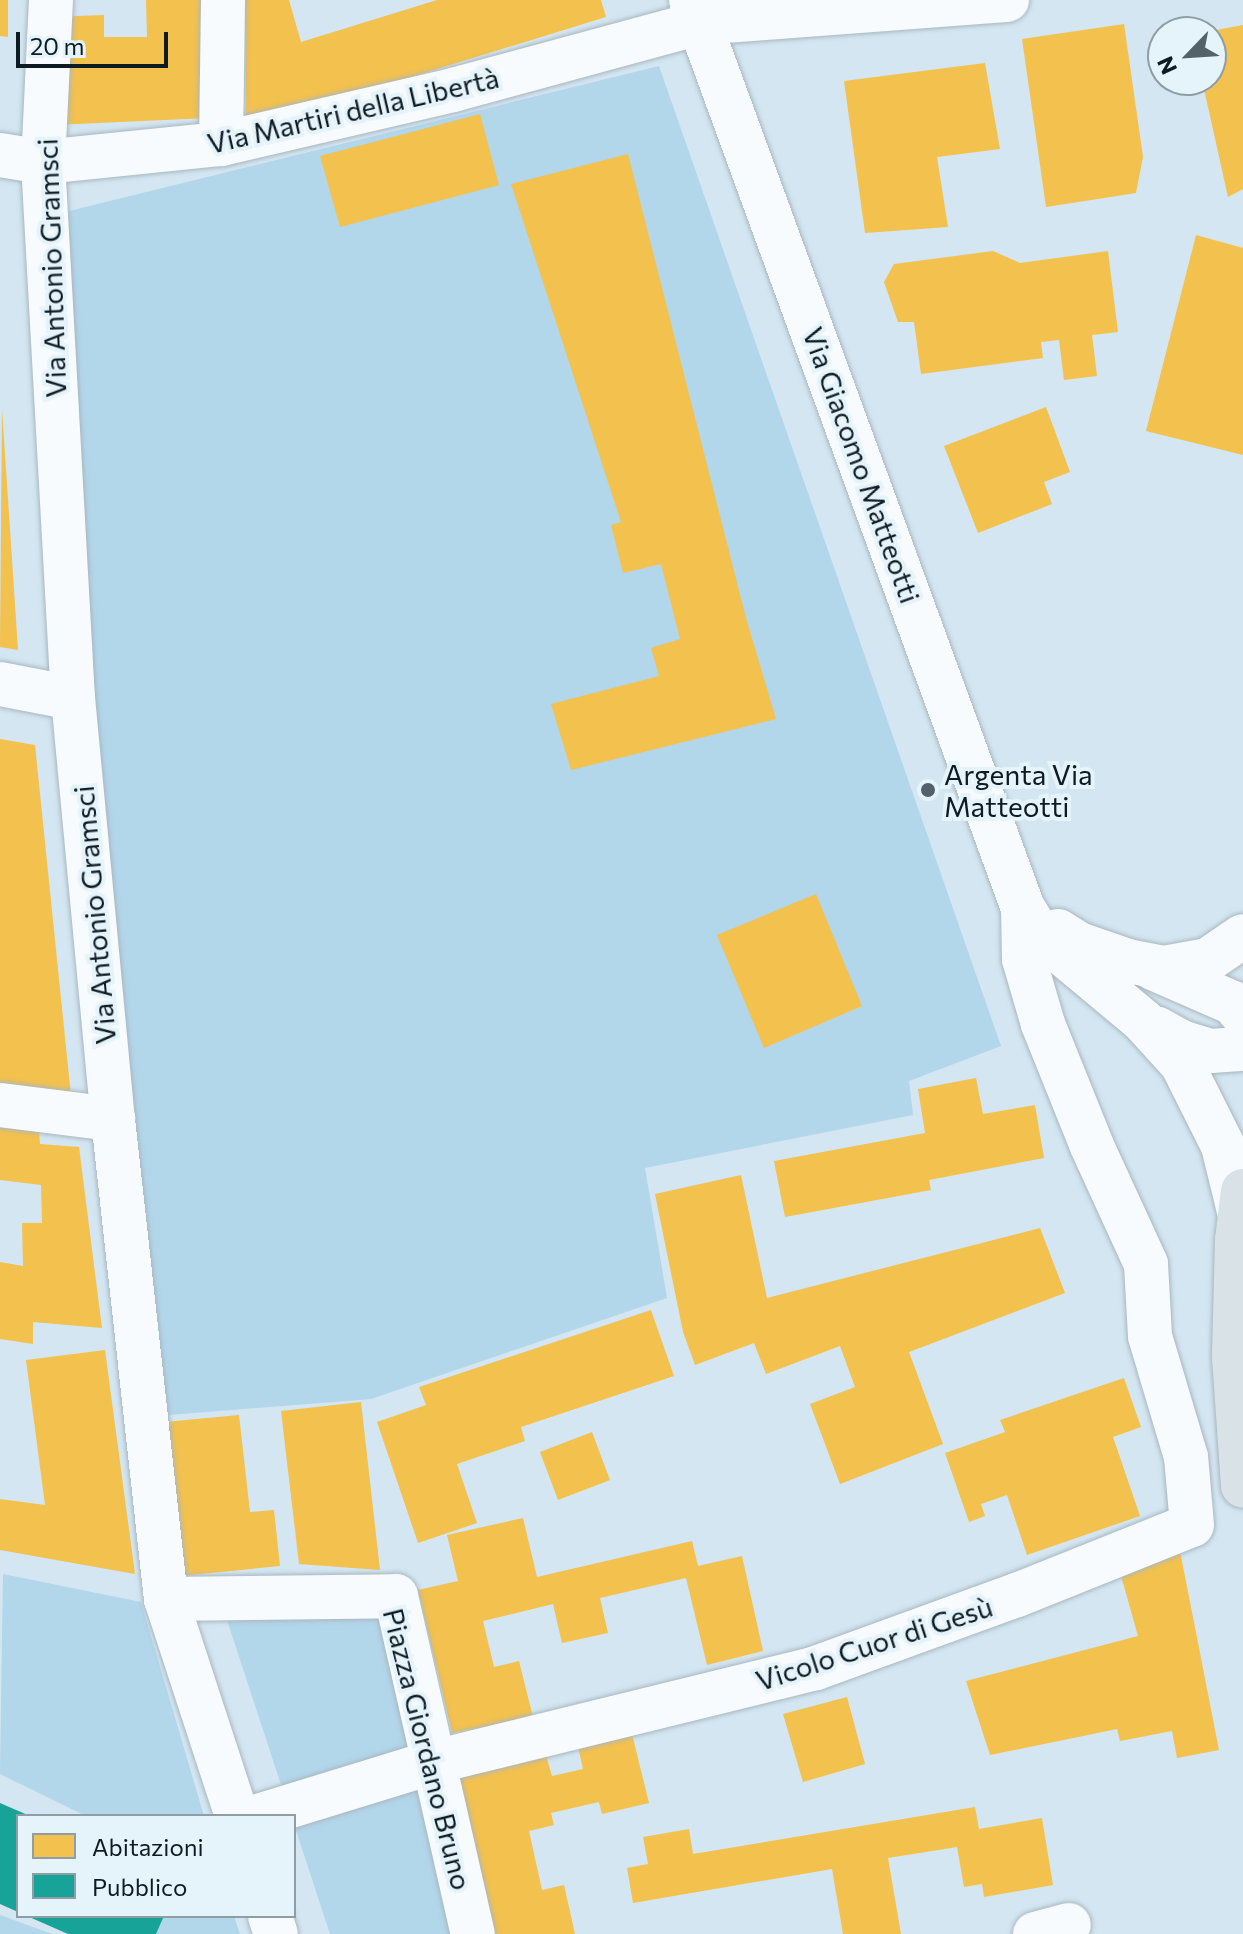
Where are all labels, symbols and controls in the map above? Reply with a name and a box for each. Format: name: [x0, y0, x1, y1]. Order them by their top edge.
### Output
scale bar: [20, 16, 172, 66]
north arrow: [1147, 16, 1227, 96]
text: 20 m: [30, 31, 84, 60]
text: N: [1151, 52, 1182, 79]
street label: Via Martiri della Libertà: [204, 60, 502, 160]
street label: Via Antonio Gramsci: [30, 138, 72, 398]
street label: Via Giacomo Matteotti: [796, 322, 928, 608]
place label: Argenta Via Matteotti: [944, 757, 1093, 823]
marker: Argenta Via Matteotti: [919, 781, 937, 799]
street label: Via Antonio Gramsci: [66, 784, 122, 1046]
street label: Vicolo Cuor di Gesù: [751, 1589, 997, 1697]
street label: Piazza Giordano Bruno: [377, 1605, 479, 1893]
legend: [16, 1814, 296, 1918]
text: Abitazioni: [92, 1832, 204, 1861]
text: Pubblico: [92, 1872, 187, 1901]

